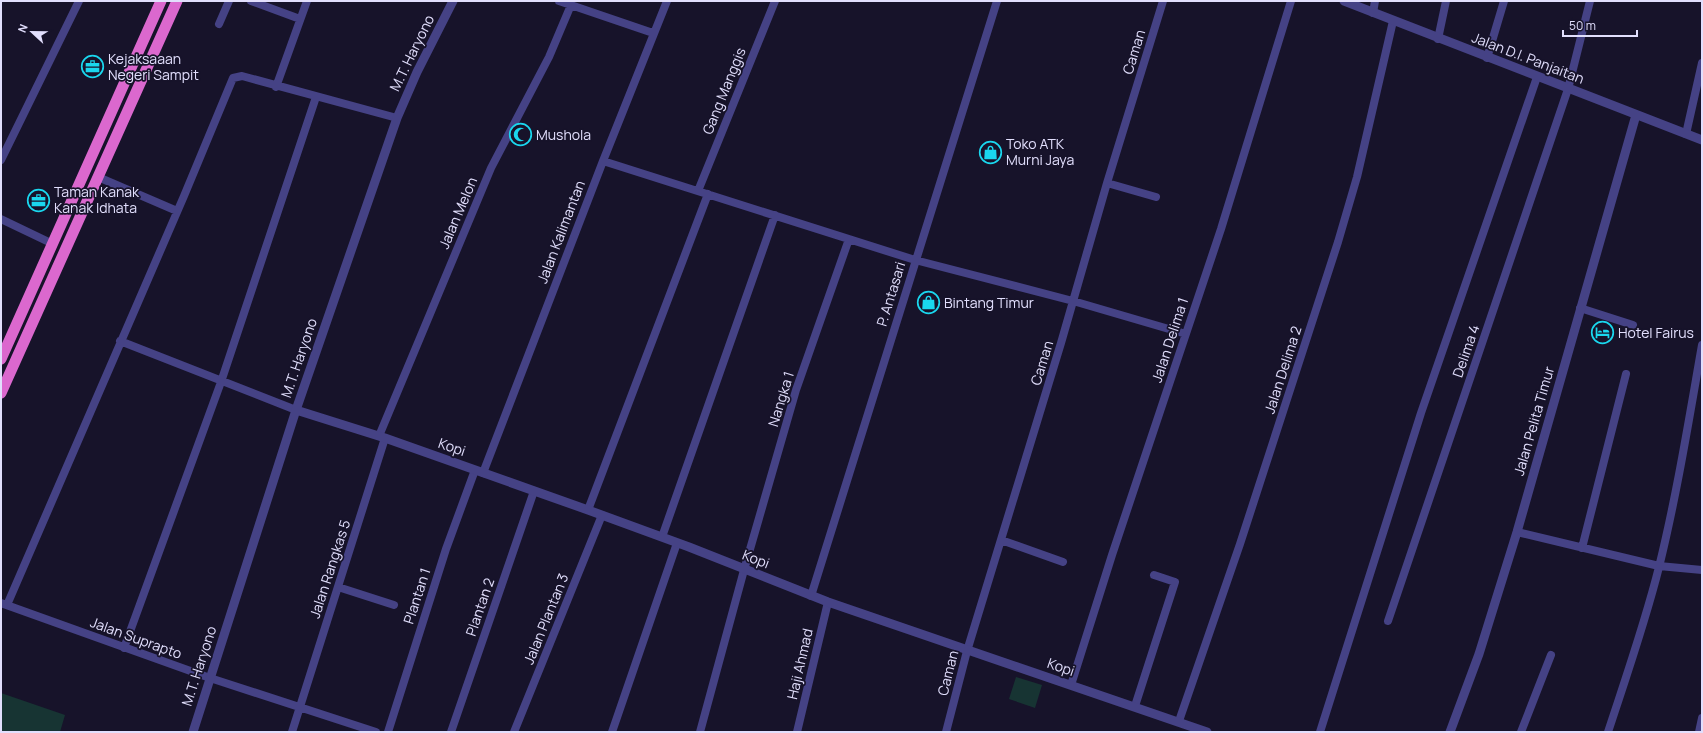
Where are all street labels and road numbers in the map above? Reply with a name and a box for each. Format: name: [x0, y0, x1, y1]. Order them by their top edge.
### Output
street label: M.T. Haryono: [385, 11, 438, 94]
street label: Caman: [1118, 27, 1149, 77]
street label: Jalan D.I. Panjaitan: [1469, 27, 1587, 88]
street label: Gang Manggis: [697, 45, 750, 137]
street label: Jalan Melon: [434, 174, 481, 252]
street label: Jalan Kalimantan: [532, 178, 589, 286]
street label: P. Antasari: [872, 259, 909, 328]
street label: Jalan Delima 1: [1147, 295, 1192, 385]
street label: M.T. Haryono: [276, 316, 321, 400]
street label: Delima 4: [1448, 322, 1483, 380]
street label: Jalan Delima 2: [1259, 324, 1306, 416]
street label: Caman: [1026, 338, 1057, 388]
street label: Jalan Pelita Timur: [1509, 364, 1558, 478]
street label: Nangka 1: [763, 369, 798, 429]
street label: Kopi: [436, 433, 468, 460]
street label: Jalan Rangkas 5: [305, 517, 354, 621]
street label: Kopi: [740, 545, 772, 572]
street label: Plantan 1: [399, 565, 434, 626]
street label: Jalan Plantan 3: [519, 571, 572, 667]
street label: Plantan 2: [461, 575, 498, 638]
street label: Jalan Suprapto: [88, 612, 185, 663]
street label: M.T. Haryono: [177, 624, 220, 708]
street label: Haji Ahmad: [782, 627, 817, 701]
street label: Caman: [933, 648, 962, 697]
street label: Kopi: [1045, 653, 1077, 680]

